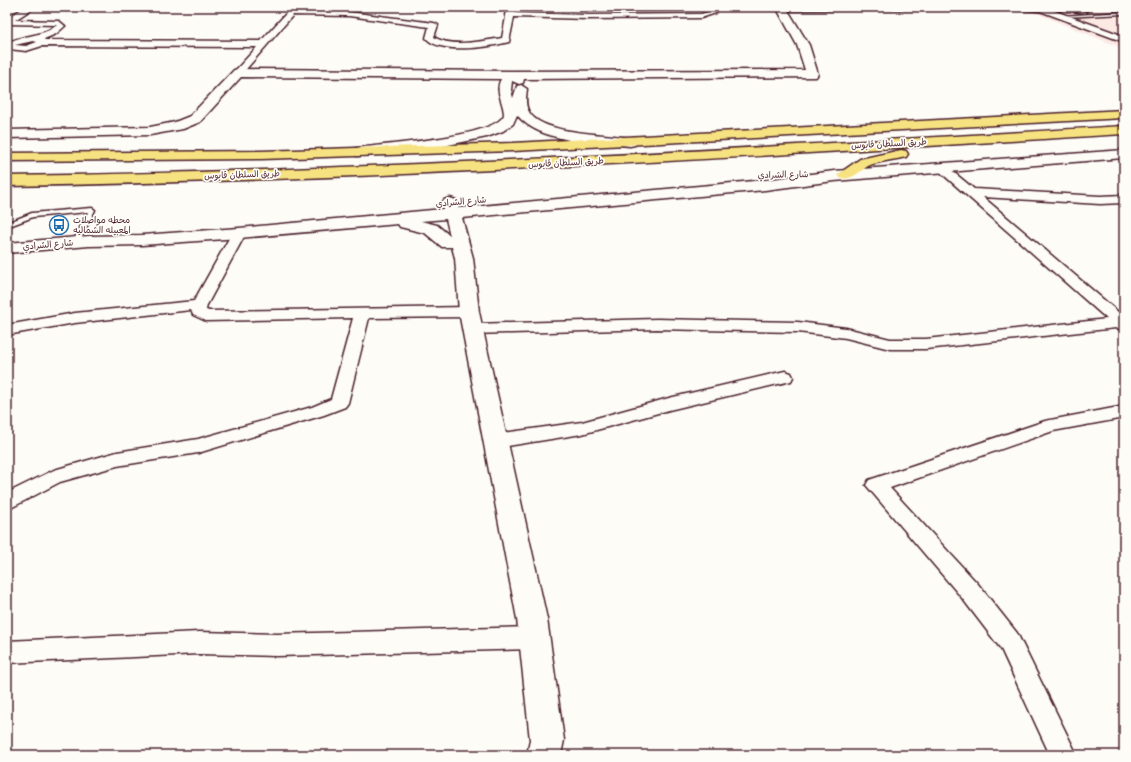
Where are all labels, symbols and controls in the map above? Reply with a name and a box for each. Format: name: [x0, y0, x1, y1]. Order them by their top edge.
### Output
street label: طريق السلطان قابوس: [851, 137, 927, 151]
street label: طريق السلطان قابوس: [528, 156, 604, 170]
street label: طريق السلطان قابوس: [204, 168, 280, 182]
street label: شارع الشرادي: [758, 169, 809, 182]
street label: شارع الشرادي: [435, 194, 487, 211]
bus stop icon: محطه مواصلات المعبيله الشماليه: [48, 214, 70, 236]
place label: محطه مواصلات المعبيله الشماليه: [73, 215, 131, 236]
street label: شارع الشرادي: [22, 237, 74, 254]

